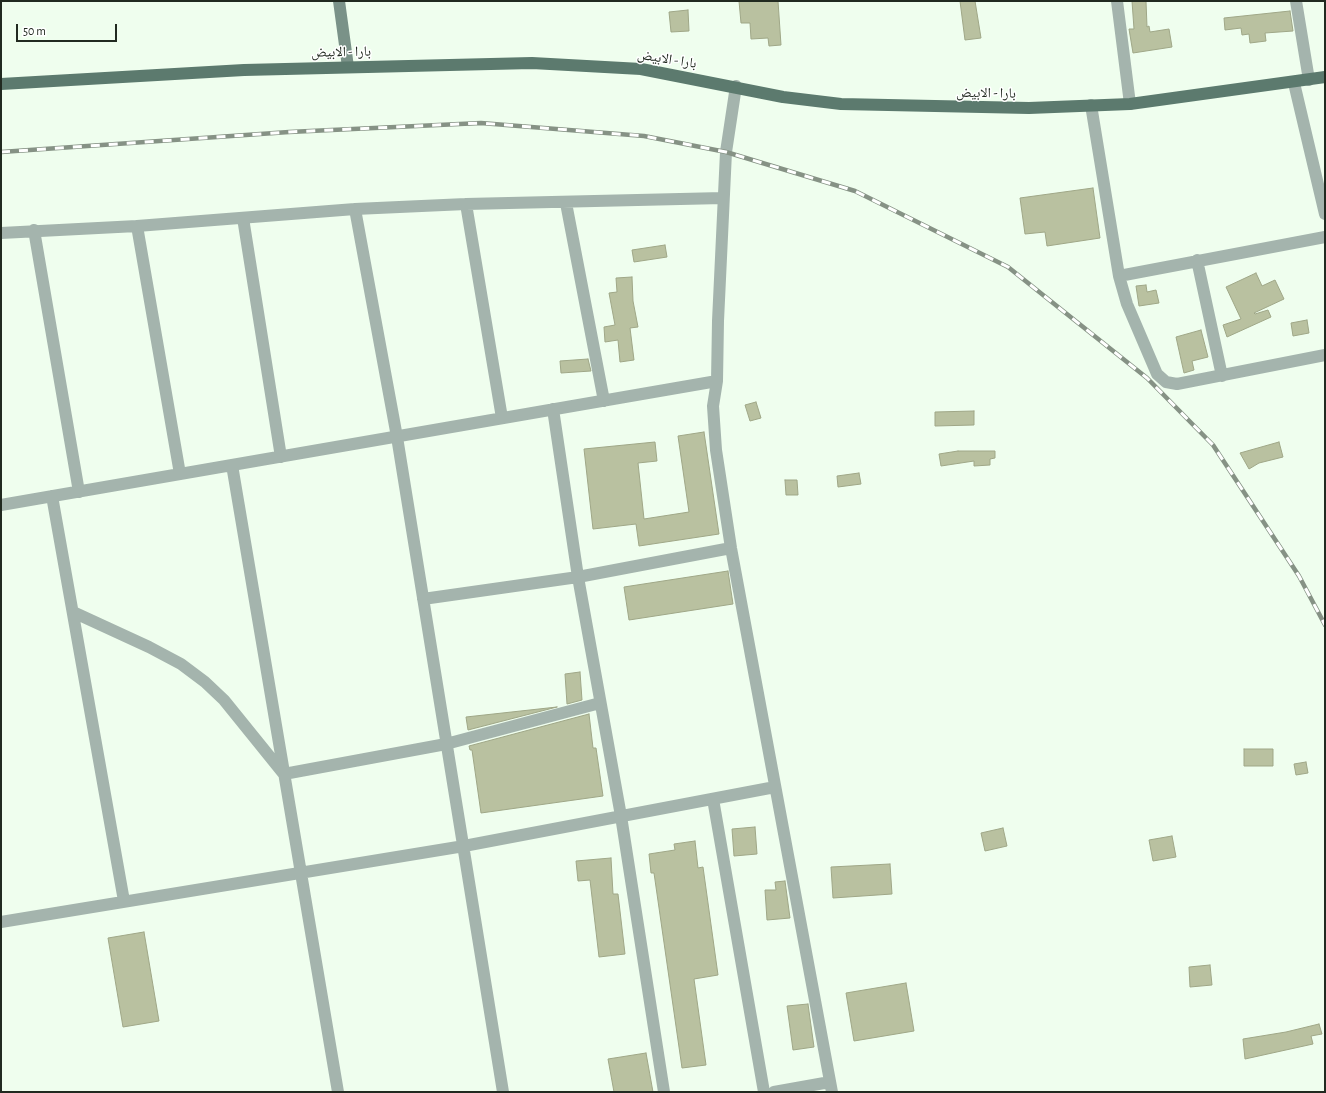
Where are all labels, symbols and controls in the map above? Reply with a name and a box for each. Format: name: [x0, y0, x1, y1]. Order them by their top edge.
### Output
scale bar: [18, 16, 119, 42]
text: 50 m: [23, 25, 46, 37]
street label: بارا - الابيض: [311, 43, 371, 61]
street label: بارا - الابيض: [636, 46, 698, 72]
street label: بارا - الابيض: [956, 84, 1016, 102]

